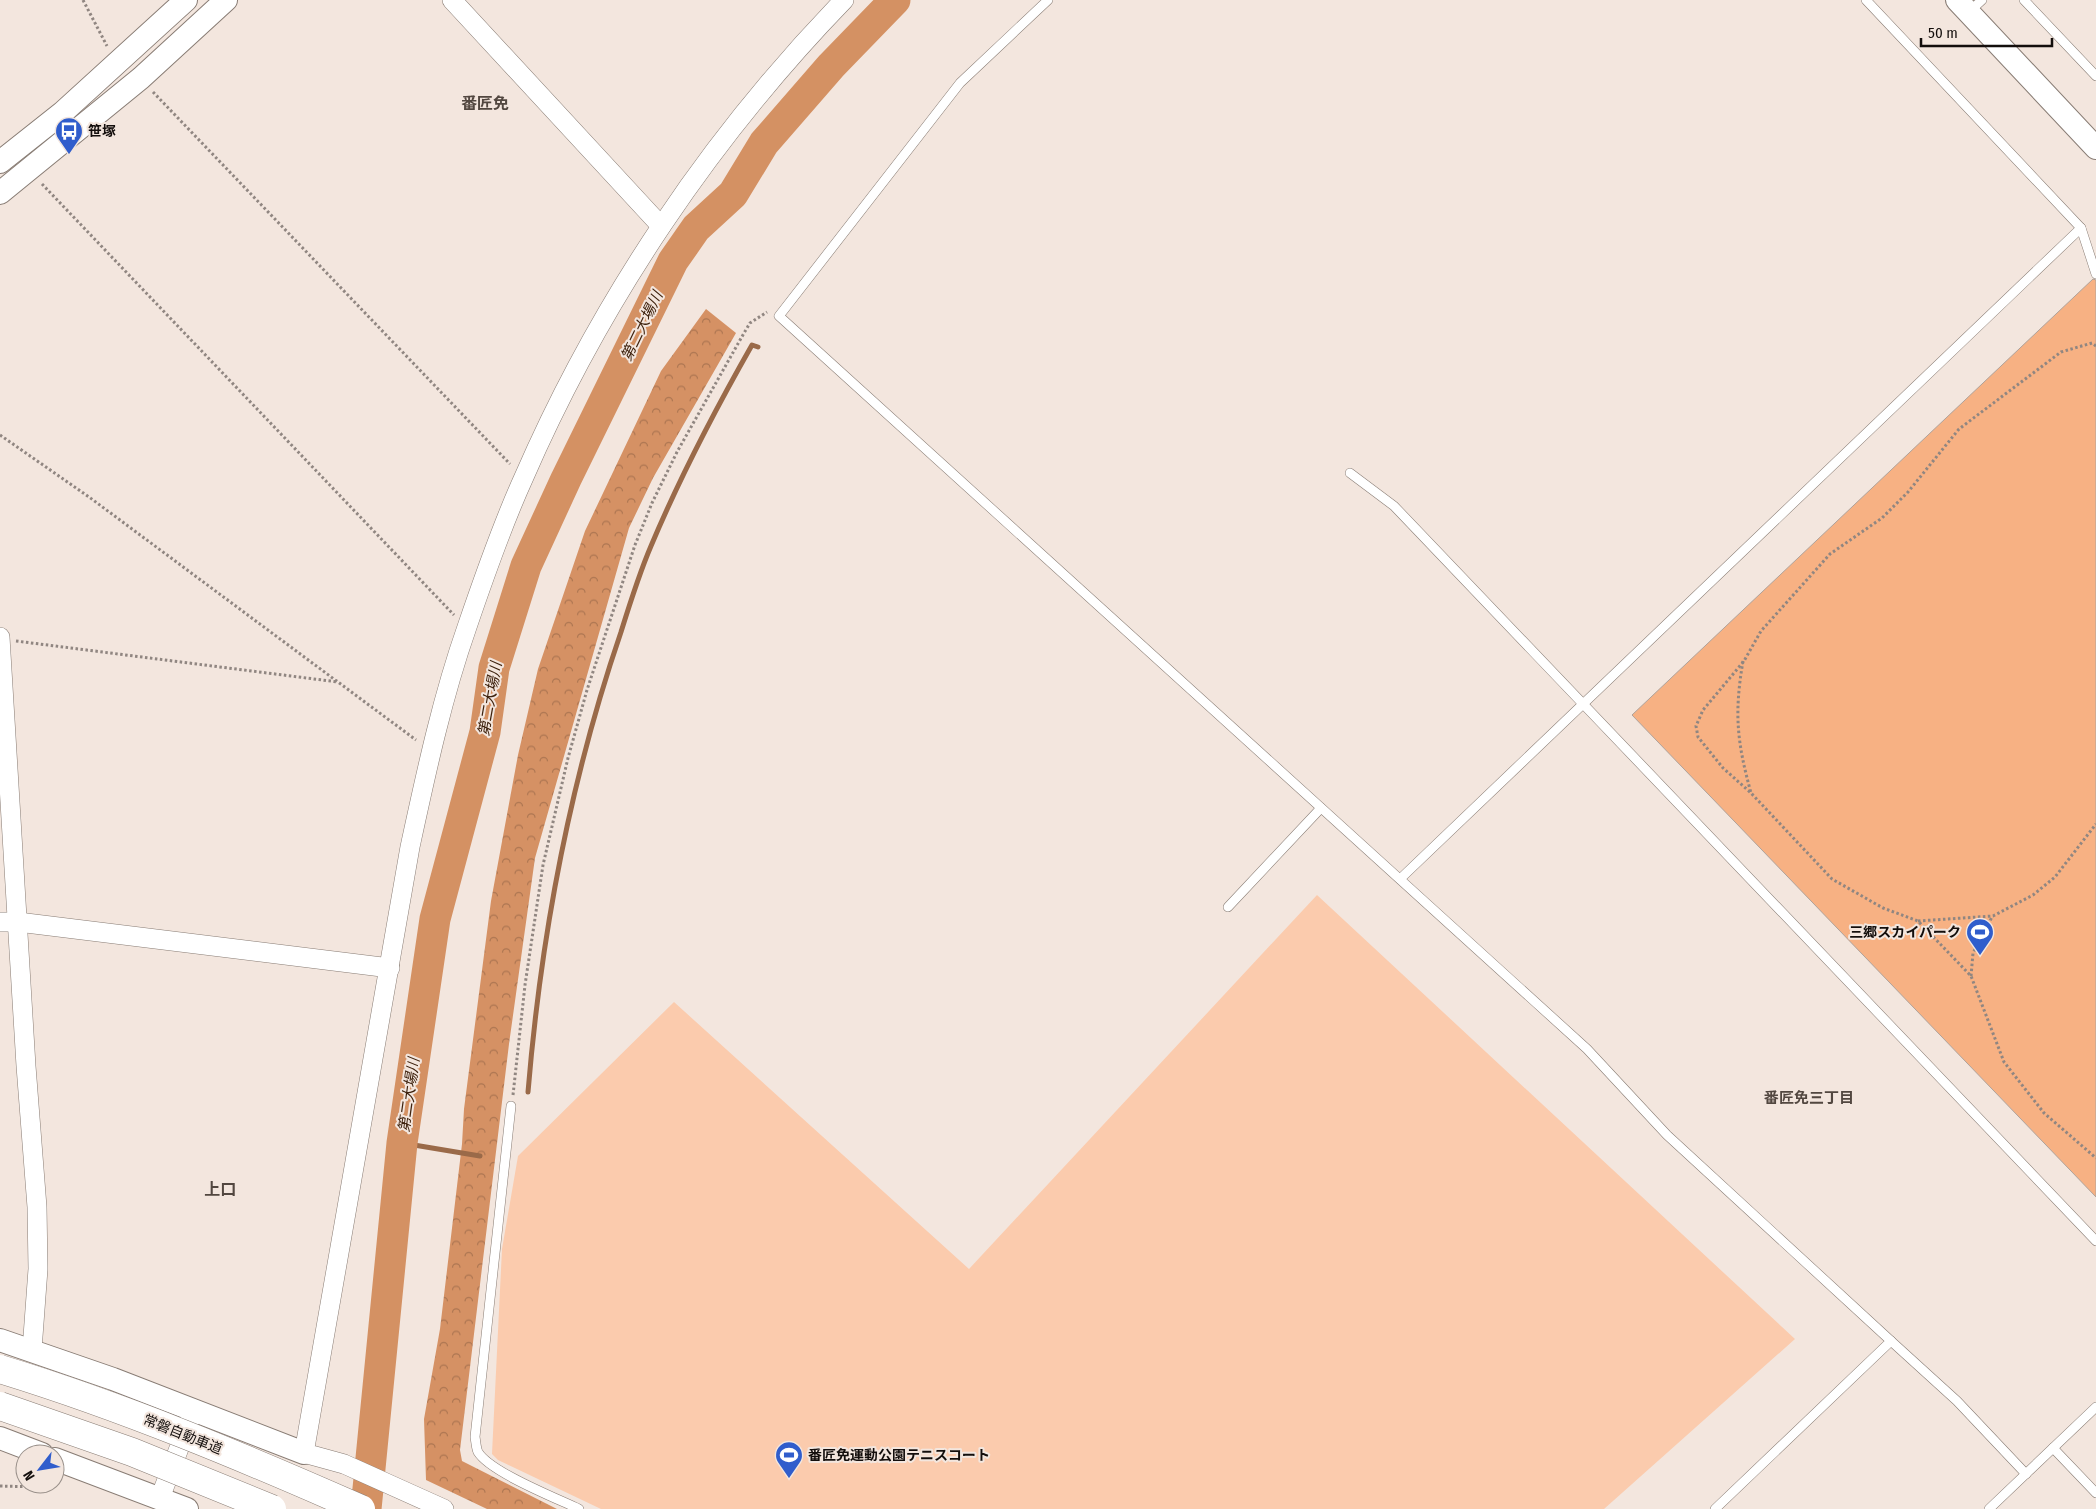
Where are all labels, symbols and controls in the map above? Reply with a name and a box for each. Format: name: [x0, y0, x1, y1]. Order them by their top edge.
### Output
scale bar: [1921, 15, 2052, 47]
text: 50 m: [1928, 24, 1958, 42]
district label: 番匠免: [461, 94, 509, 113]
bus stop icon: 笹塚: [54, 116, 84, 155]
place label: 笹塚: [88, 123, 116, 140]
water label: 第二大場川: [617, 287, 667, 364]
water label: 第二大場川: [475, 659, 506, 738]
sports icon: 三郷スカイパーク: [1965, 917, 1995, 956]
place label: 三郷スカイパーク: [1849, 924, 1961, 941]
water label: 第二大場川: [395, 1055, 423, 1133]
district label: 番匠免三丁目: [1764, 1089, 1854, 1107]
district label: 上口: [204, 1180, 236, 1199]
street label: 常磐自動車道: [141, 1411, 225, 1458]
sports icon: 番匠免運動公園テニスコート: [774, 1440, 804, 1479]
north arrow: [15, 1444, 65, 1494]
place label: 番匠免運動公園テニスコート: [808, 1447, 990, 1464]
text: N: [20, 1467, 39, 1483]

